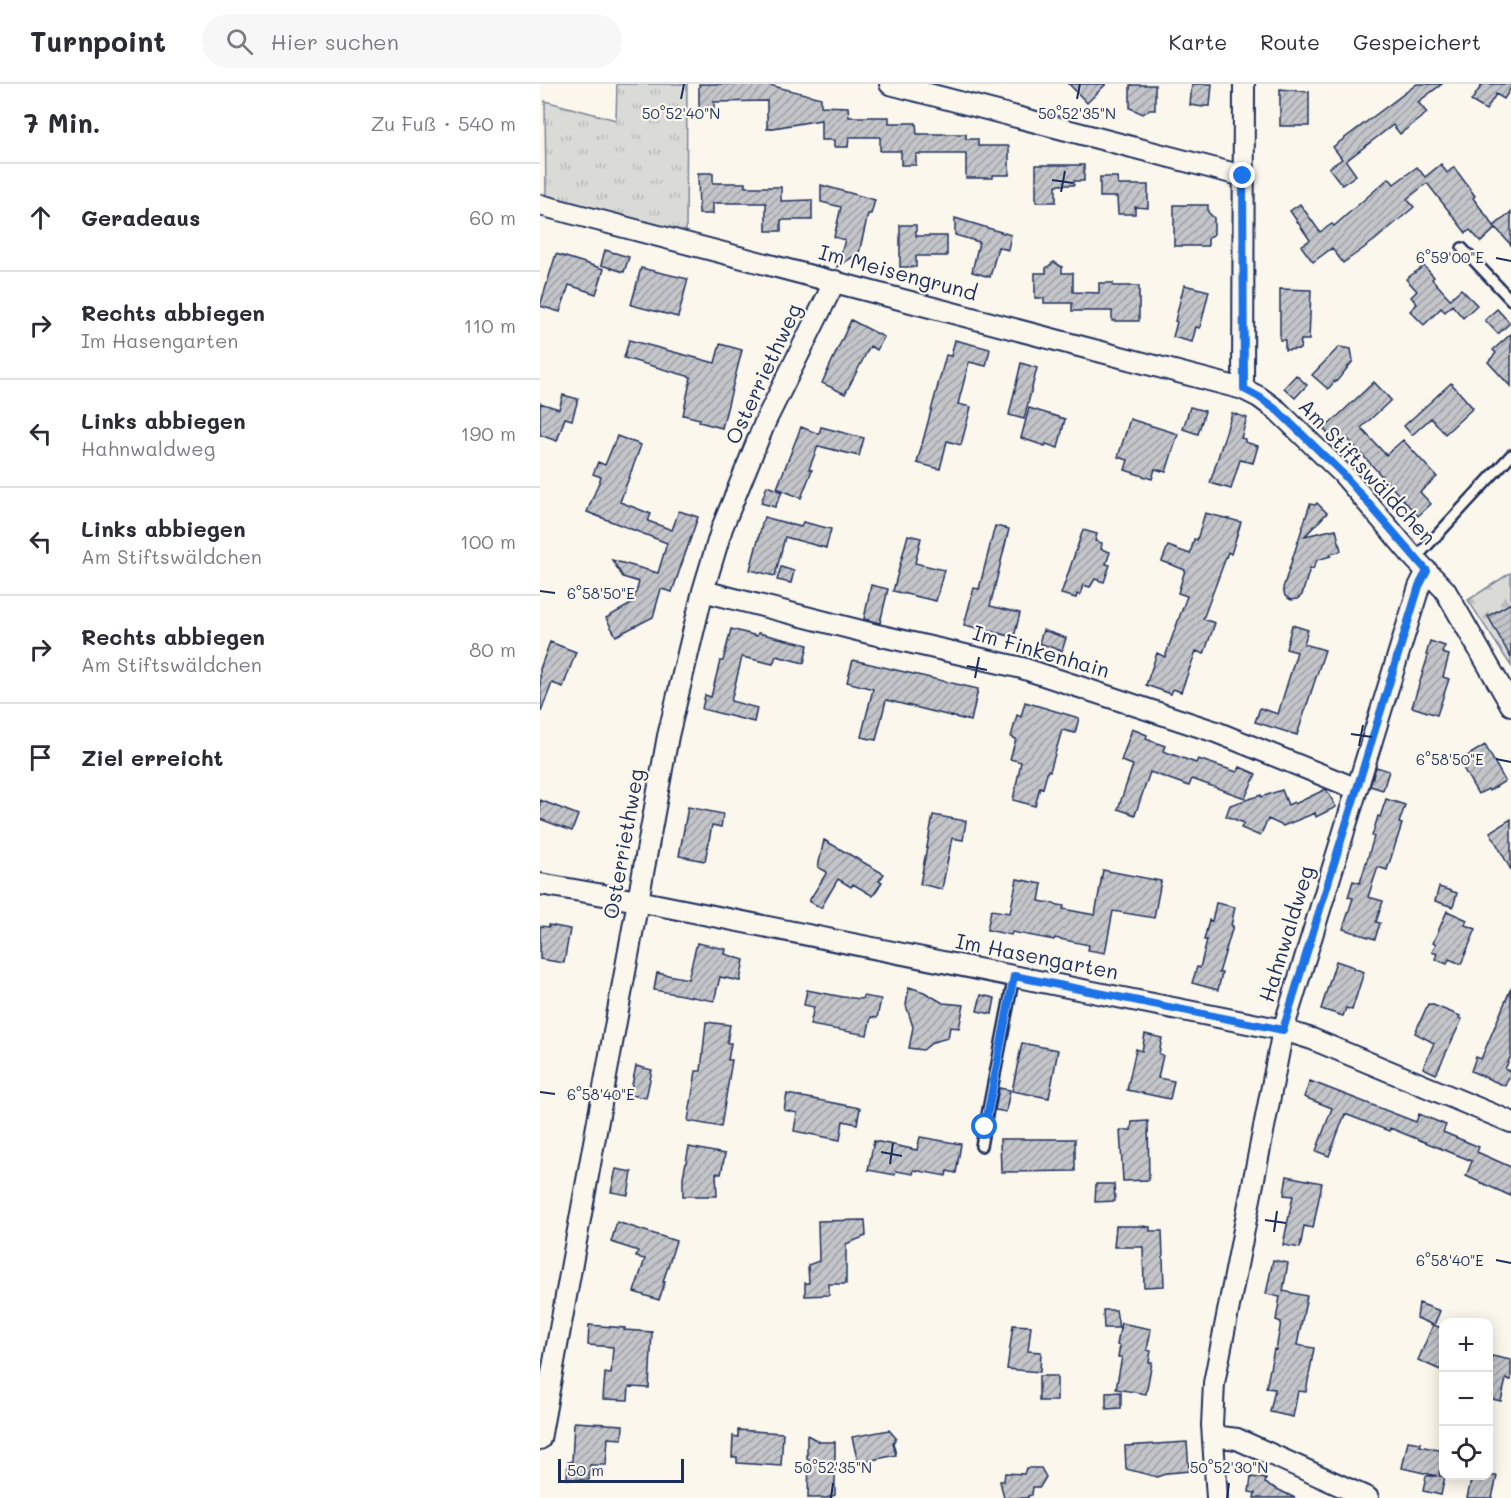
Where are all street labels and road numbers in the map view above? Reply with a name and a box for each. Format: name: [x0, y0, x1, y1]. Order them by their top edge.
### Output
street label: Im Meisengrund: [816, 237, 981, 306]
street label: Osterriethweg: [718, 299, 807, 448]
street label: Am Stiftswäldchen: [1293, 392, 1443, 550]
street label: Im Finkenhain: [970, 618, 1113, 683]
street label: Osterriethweg: [596, 766, 649, 921]
street label: Hahnwaldweg: [1252, 862, 1319, 1005]
street label: Im Hasengarten: [954, 927, 1121, 985]

